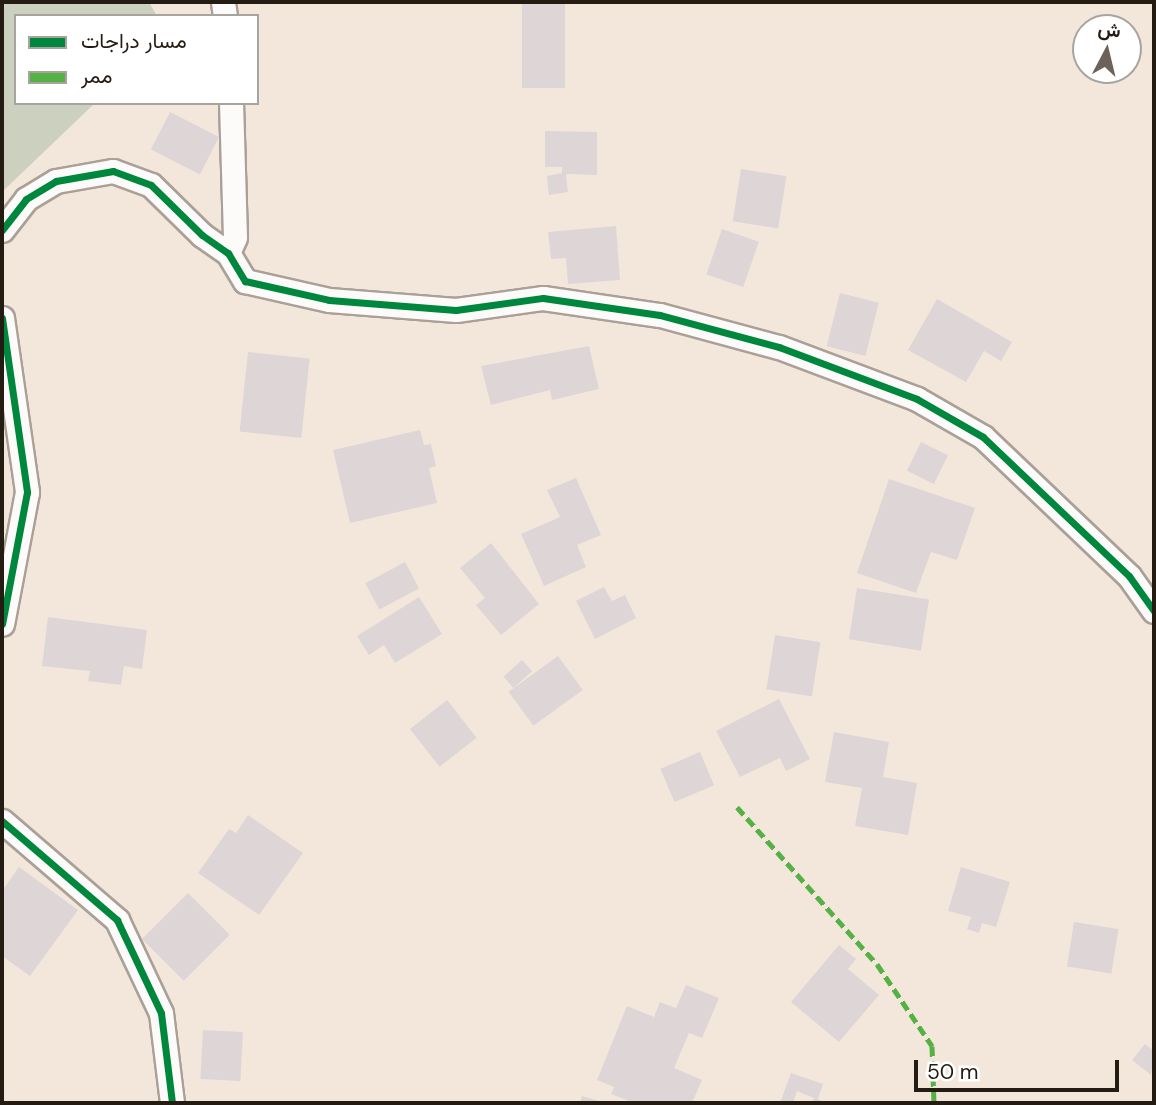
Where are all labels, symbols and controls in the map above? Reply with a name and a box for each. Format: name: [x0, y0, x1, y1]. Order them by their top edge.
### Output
legend: [14, 14, 259, 105]
north arrow: [1072, 14, 1142, 84]
text: ش: [1097, 16, 1122, 43]
text: مسار دراجات: [81, 27, 187, 55]
text: ممر: [81, 62, 112, 90]
scale bar: [918, 1046, 1123, 1090]
text: 50 m: [927, 1058, 978, 1086]

